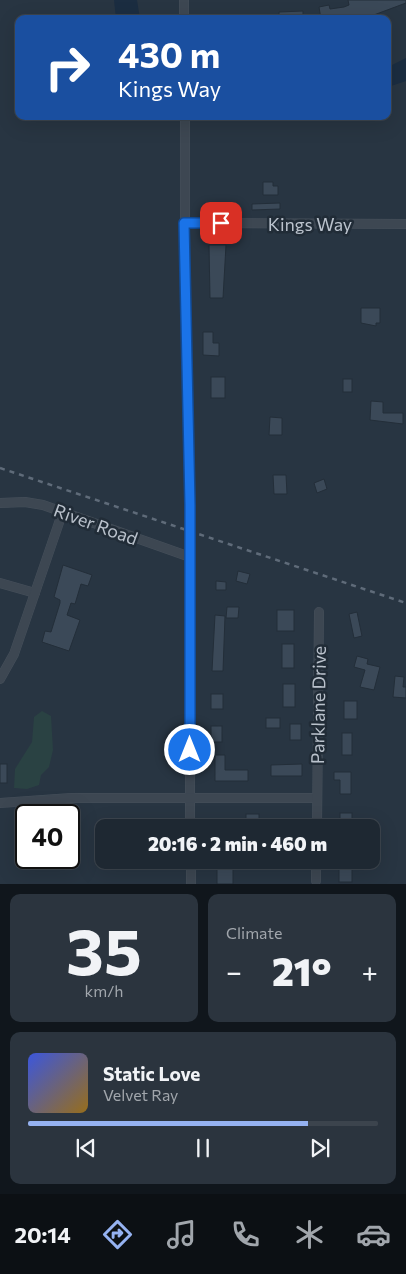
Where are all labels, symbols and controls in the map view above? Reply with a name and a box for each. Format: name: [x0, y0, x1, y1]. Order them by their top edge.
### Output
text: 430 m: [118, 32, 220, 75]
icon: right: [35, 35, 100, 100]
text: Kings Way: [118, 75, 221, 102]
pin: [200, 202, 242, 244]
icon: arrive: [207, 209, 235, 237]
street label: Kings Way: [268, 213, 352, 235]
street label: River Road: [51, 499, 141, 549]
street label: Parklane Drive: [306, 646, 330, 764]
position arrow: [163, 723, 215, 775]
speed limit sign: 40: [15, 804, 80, 869]
text: 20:16 · 2 min · 460 m: [148, 832, 327, 855]
text: 35: [66, 909, 142, 988]
text: Climate: [226, 923, 282, 942]
text: 21°: [272, 947, 332, 994]
text: −: [226, 954, 242, 988]
text: +: [362, 954, 378, 988]
text: km/h: [85, 981, 123, 1000]
text: Static Love: [103, 1062, 200, 1085]
text: Velvet Ray: [103, 1085, 178, 1104]
icon: previous: [72, 1134, 100, 1162]
icon: pause: [189, 1134, 217, 1162]
icon: next: [306, 1134, 334, 1162]
icon: directions: [100, 1217, 135, 1252]
icon: music: [164, 1217, 199, 1252]
icon: phone: [228, 1217, 263, 1252]
icon: climate: [292, 1217, 327, 1252]
icon: car: [356, 1217, 391, 1252]
text: 20:14: [15, 1221, 71, 1248]

